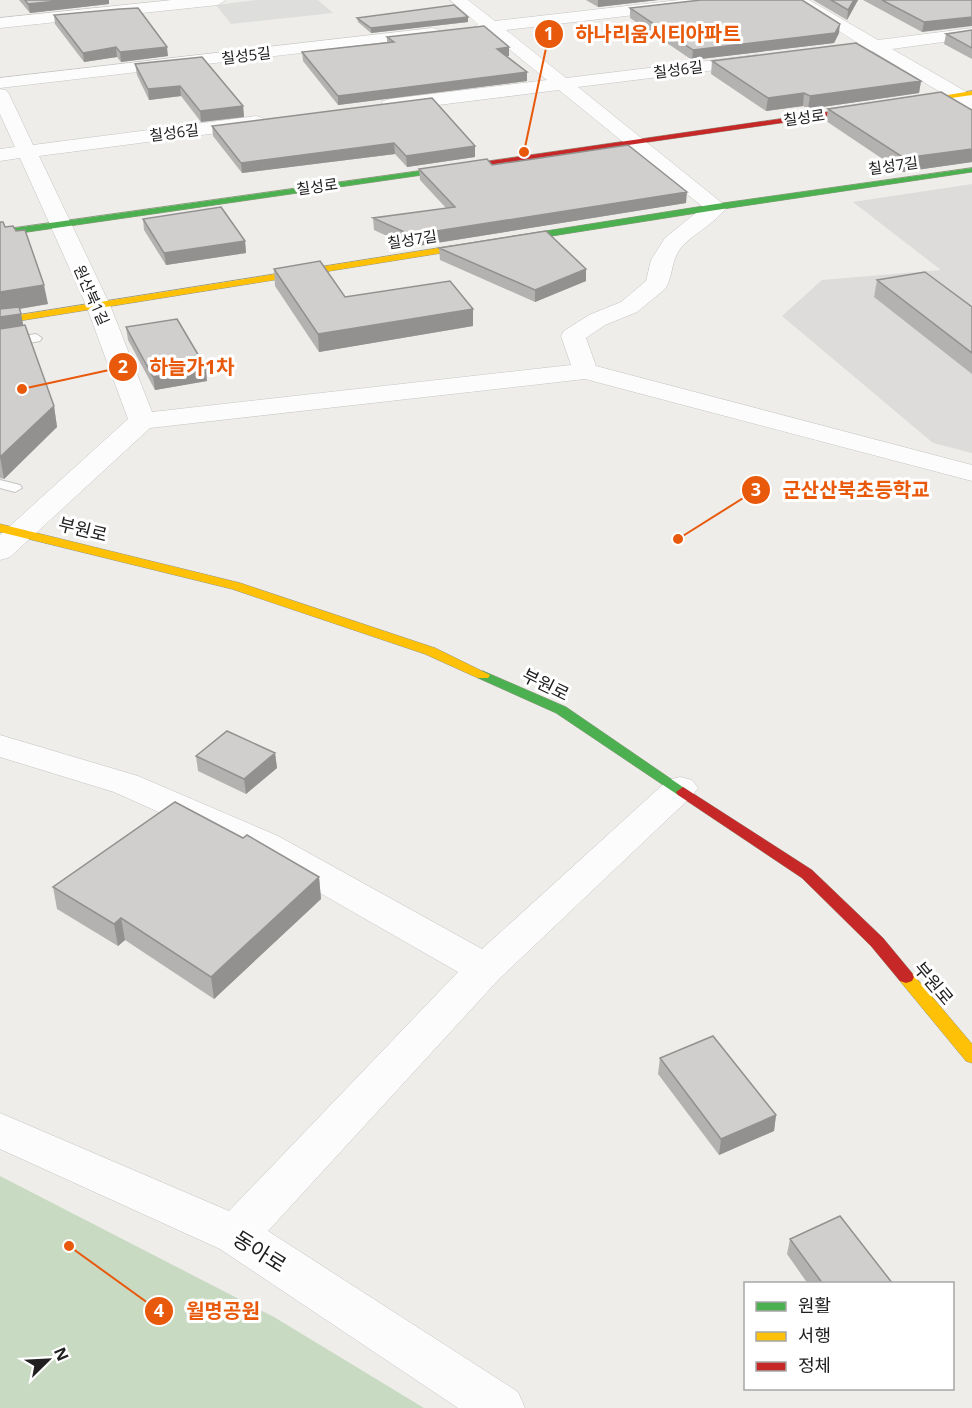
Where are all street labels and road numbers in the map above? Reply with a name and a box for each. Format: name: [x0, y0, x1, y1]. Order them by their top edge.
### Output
street label: 칠성5길: [220, 42, 272, 68]
street label: 칠성6길: [652, 56, 704, 82]
street label: 칠성로: [782, 104, 826, 130]
street label: 칠성6길: [148, 119, 200, 145]
street label: 칠성7길: [867, 152, 919, 178]
street label: 칠성로: [295, 173, 339, 199]
street label: 칠성7길: [386, 225, 438, 253]
street label: 원산북1길: [70, 262, 114, 328]
street label: 부원로: [56, 511, 110, 547]
street label: 부원로: [518, 662, 574, 706]
street label: 부원로: [909, 956, 959, 1010]
street label: 동아로: [228, 1224, 292, 1278]

